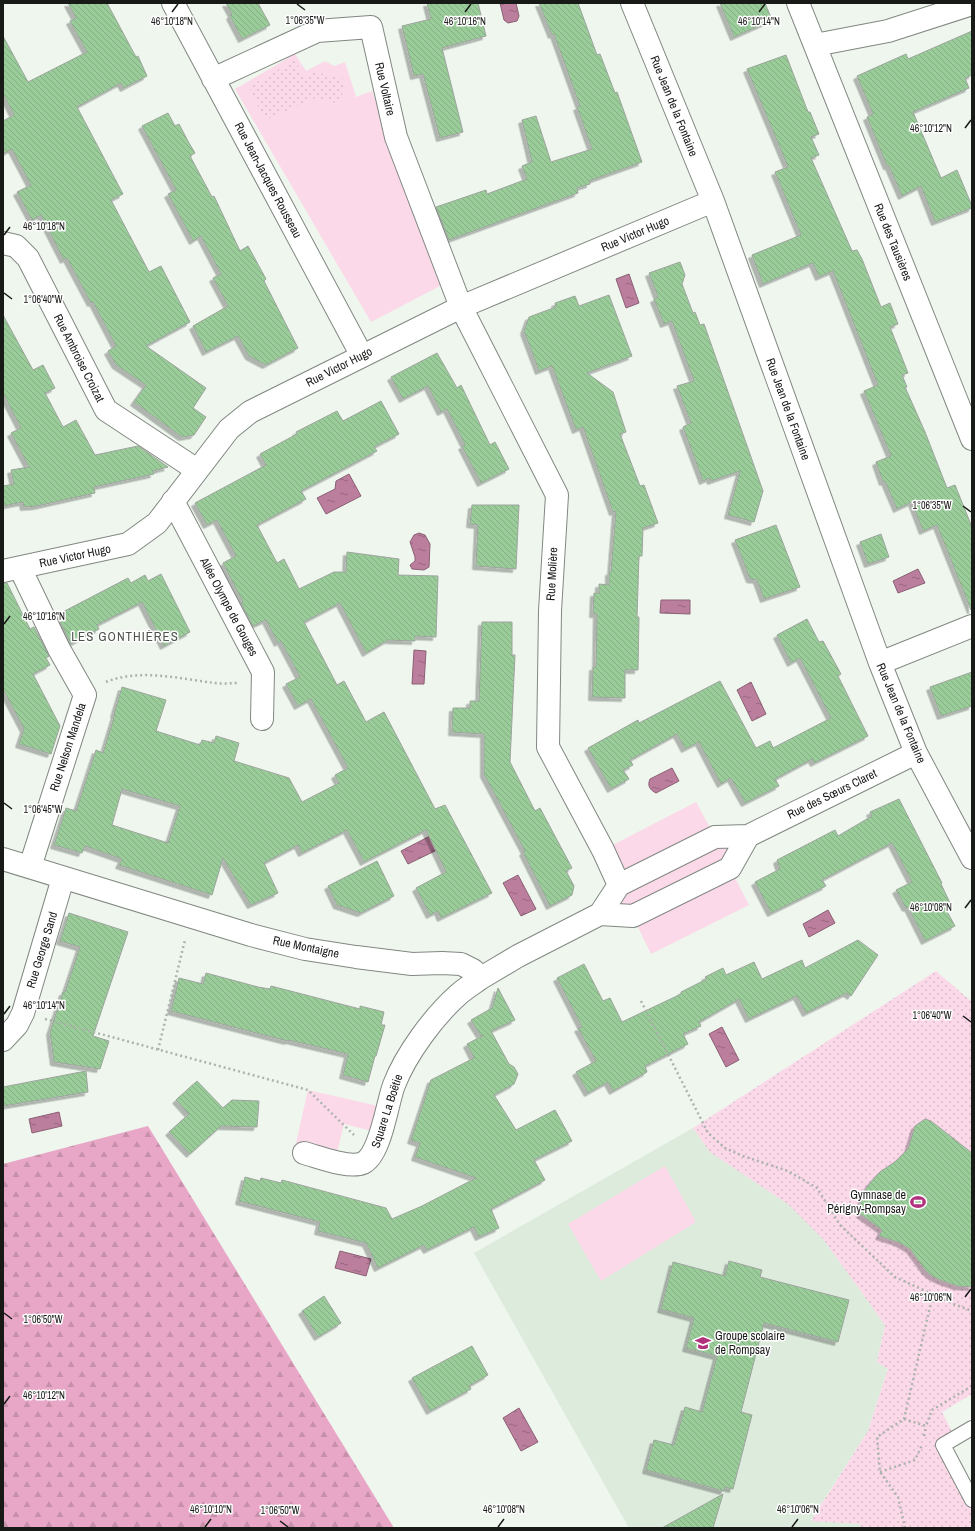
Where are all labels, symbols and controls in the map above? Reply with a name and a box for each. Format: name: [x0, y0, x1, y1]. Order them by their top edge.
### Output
text: 1°06'35"W: [285, 14, 325, 27]
text: 46°10'18"N: [151, 15, 193, 28]
text: 46°10'16"N: [444, 15, 486, 28]
text: 46°10'14"N: [738, 15, 780, 28]
street label: Rue Jean de la Fontaine: [646, 53, 702, 159]
street label: Rue Voltaire: [371, 61, 399, 117]
street label: Rue Jean-Jacques Rousseau: [231, 119, 305, 241]
text: 46°10'12"N: [910, 122, 952, 135]
street label: Rue des Tausières: [870, 201, 916, 283]
street label: Rue Victor Hugo: [598, 212, 672, 256]
text: 46°10'18"N: [23, 220, 65, 233]
text: 1°06'40"W: [23, 293, 63, 306]
street label: Rue Ambroise Croizat: [50, 311, 108, 405]
street label: Rue Victor Hugo: [303, 343, 375, 391]
street label: Rue Jean de la Fontaine: [762, 356, 814, 462]
text: 1°06'35"W: [912, 499, 952, 512]
street label: Rue Victor Hugo: [38, 541, 112, 571]
street label: Rue Molière: [543, 547, 561, 601]
street label: Allée Olympe de Gouges: [196, 554, 262, 659]
text: 46°10'16"N: [23, 610, 65, 623]
district label: LES GONTHIÈRES: [71, 628, 179, 645]
street label: Rue Jean de la Fontaine: [873, 660, 929, 766]
street label: Rue Nelson Mandela: [46, 700, 90, 793]
street label: Rue des Sœurs Claret: [785, 765, 880, 823]
text: 1°06'45"W: [23, 803, 63, 816]
text: 46°10'08"N: [910, 901, 952, 914]
street label: Rue George Sand: [23, 910, 61, 990]
street label: Rue Montaigne: [271, 932, 341, 962]
text: 46°10'14"N: [23, 999, 65, 1012]
text: 1°06'40"W: [912, 1009, 952, 1022]
street label: Square La Boëtie: [368, 1072, 406, 1150]
place label: Gymnase de Périgny-Rompsay: [827, 1187, 906, 1217]
sports icon: Gymnase de Périgny-Rompsay: [909, 1193, 927, 1211]
text: 46°10'06"N: [910, 1291, 952, 1304]
text: 1°06'50"W: [23, 1313, 63, 1326]
place label: Groupe scolaire de Rompsay: [715, 1328, 785, 1358]
school or university icon: Groupe scolaire de Rompsay: [694, 1334, 712, 1352]
text: 46°10'12"N: [23, 1389, 65, 1402]
text: 46°10'10"N: [190, 1503, 232, 1516]
text: 46°10'08"N: [483, 1503, 525, 1516]
text: 46°10'06"N: [777, 1503, 819, 1516]
text: 1°06'50"W: [260, 1504, 300, 1517]

